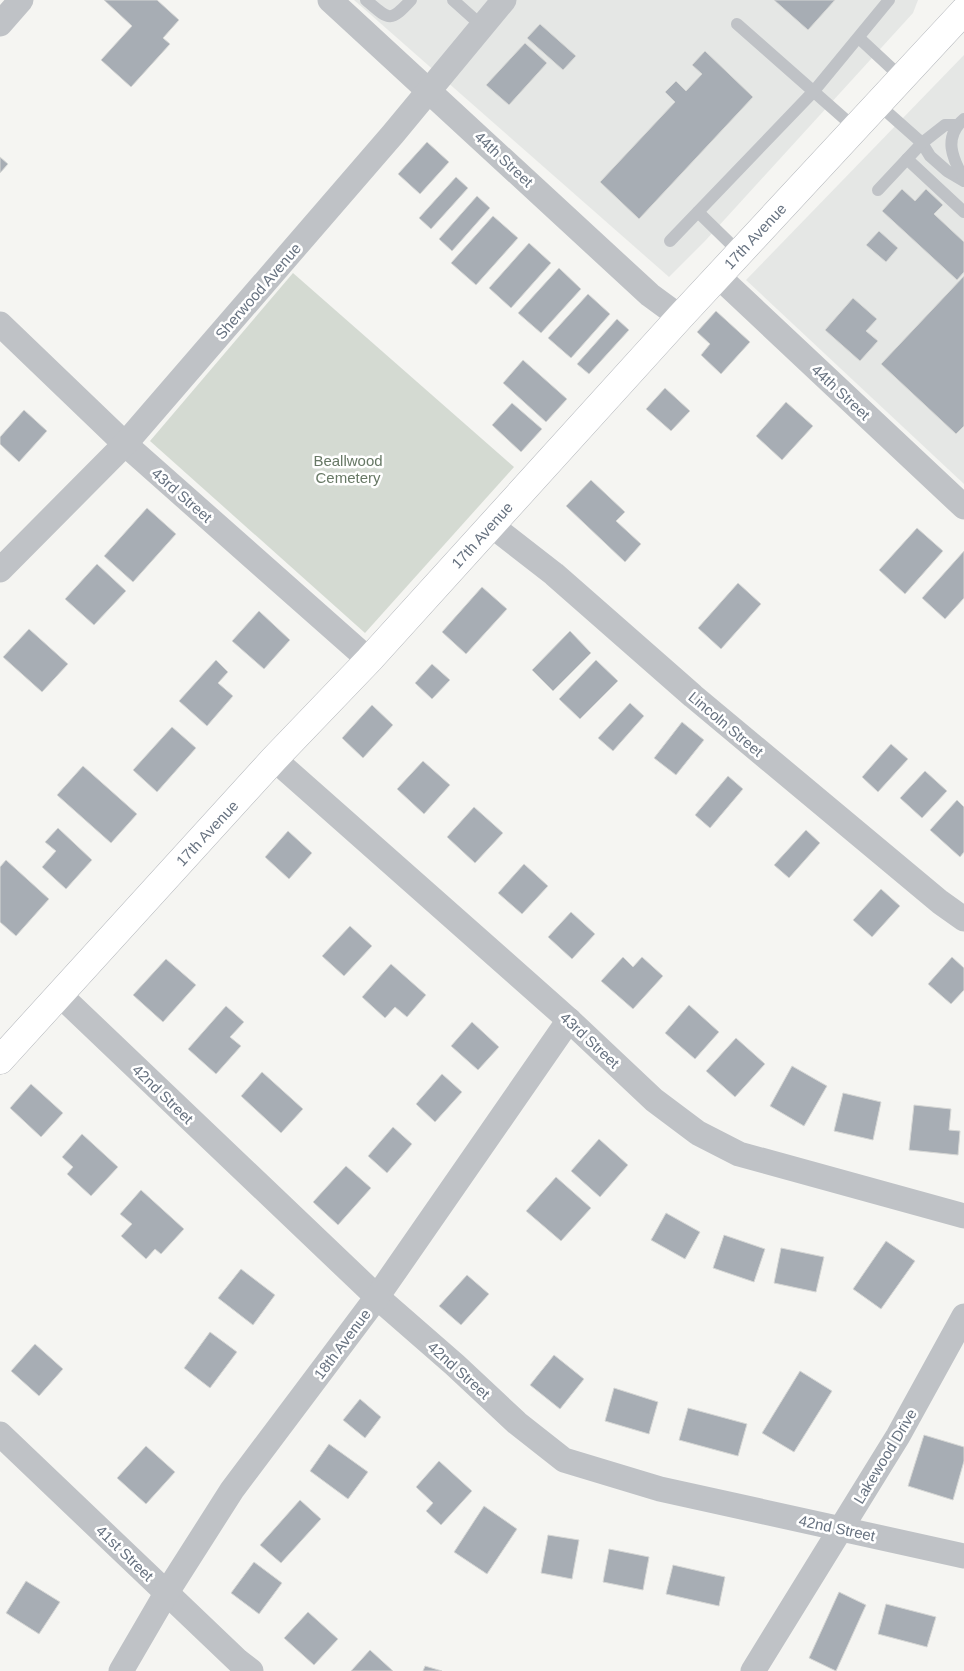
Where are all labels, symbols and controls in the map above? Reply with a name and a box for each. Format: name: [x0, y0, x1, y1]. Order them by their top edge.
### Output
street label: 44th Street: [471, 128, 537, 191]
street label: 17th Avenue: [720, 200, 790, 272]
street label: Sherwood Avenue: [212, 240, 304, 342]
street label: 44th Street: [808, 361, 874, 424]
park label: Beallwood Cemetery: [313, 452, 383, 486]
street label: 43rd Street: [148, 464, 216, 526]
street label: 17th Avenue: [448, 498, 516, 572]
street label: Lincoln Street: [685, 688, 767, 761]
street label: 17th Avenue: [172, 797, 242, 869]
street label: 43rd Street: [557, 1008, 624, 1072]
street label: 42nd Street: [129, 1061, 197, 1128]
street label: 18th Avenue: [310, 1306, 374, 1382]
street label: 42nd Street: [424, 1338, 494, 1403]
street label: Lakewood Drive: [850, 1406, 920, 1506]
street label: 42nd Street: [797, 1512, 878, 1545]
street label: 41st Street: [93, 1522, 158, 1585]

